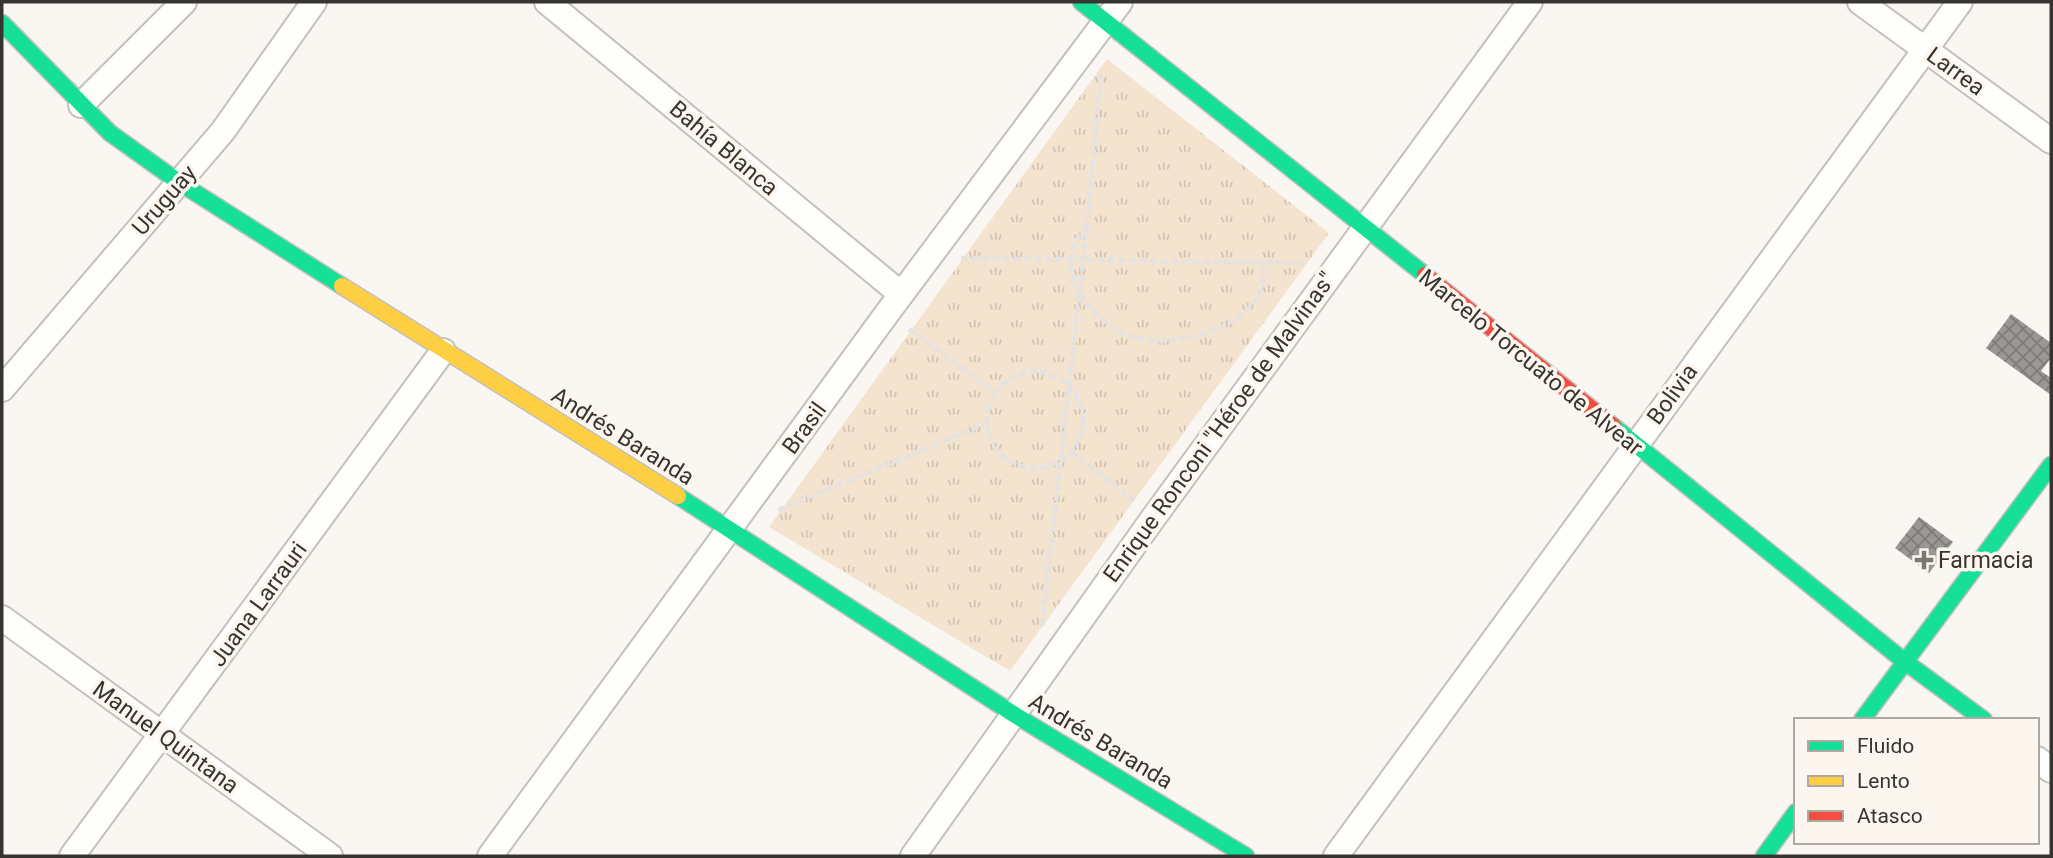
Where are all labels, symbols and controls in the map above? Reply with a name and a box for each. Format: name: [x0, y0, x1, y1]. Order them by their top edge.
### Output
street label: Larrea: [1921, 41, 1990, 101]
street label: Bahía Blanca: [664, 95, 783, 202]
street label: Uruguay: [127, 160, 202, 241]
street label: Marcelo Torcuato de Alvear: [1413, 264, 1648, 461]
street label: Enrique Ronconi "Héroe de Malvinas": [1098, 267, 1341, 588]
street label: Bolivia: [1642, 359, 1703, 430]
street label: Andrés Baranda: [546, 382, 699, 491]
street label: Brasil: [777, 397, 832, 459]
street label: Juana Larrauri: [204, 537, 313, 672]
place label: Farmacia: [1938, 547, 2033, 574]
marker: Farmacia: [1916, 552, 1932, 568]
street label: Manuel Quintana: [88, 675, 244, 799]
street label: Andrés Baranda: [1024, 688, 1178, 795]
legend: [1794, 718, 2039, 844]
text: Fluido: [1857, 734, 1914, 758]
text: Lento: [1857, 769, 1910, 793]
text: Atasco: [1857, 804, 1923, 828]

